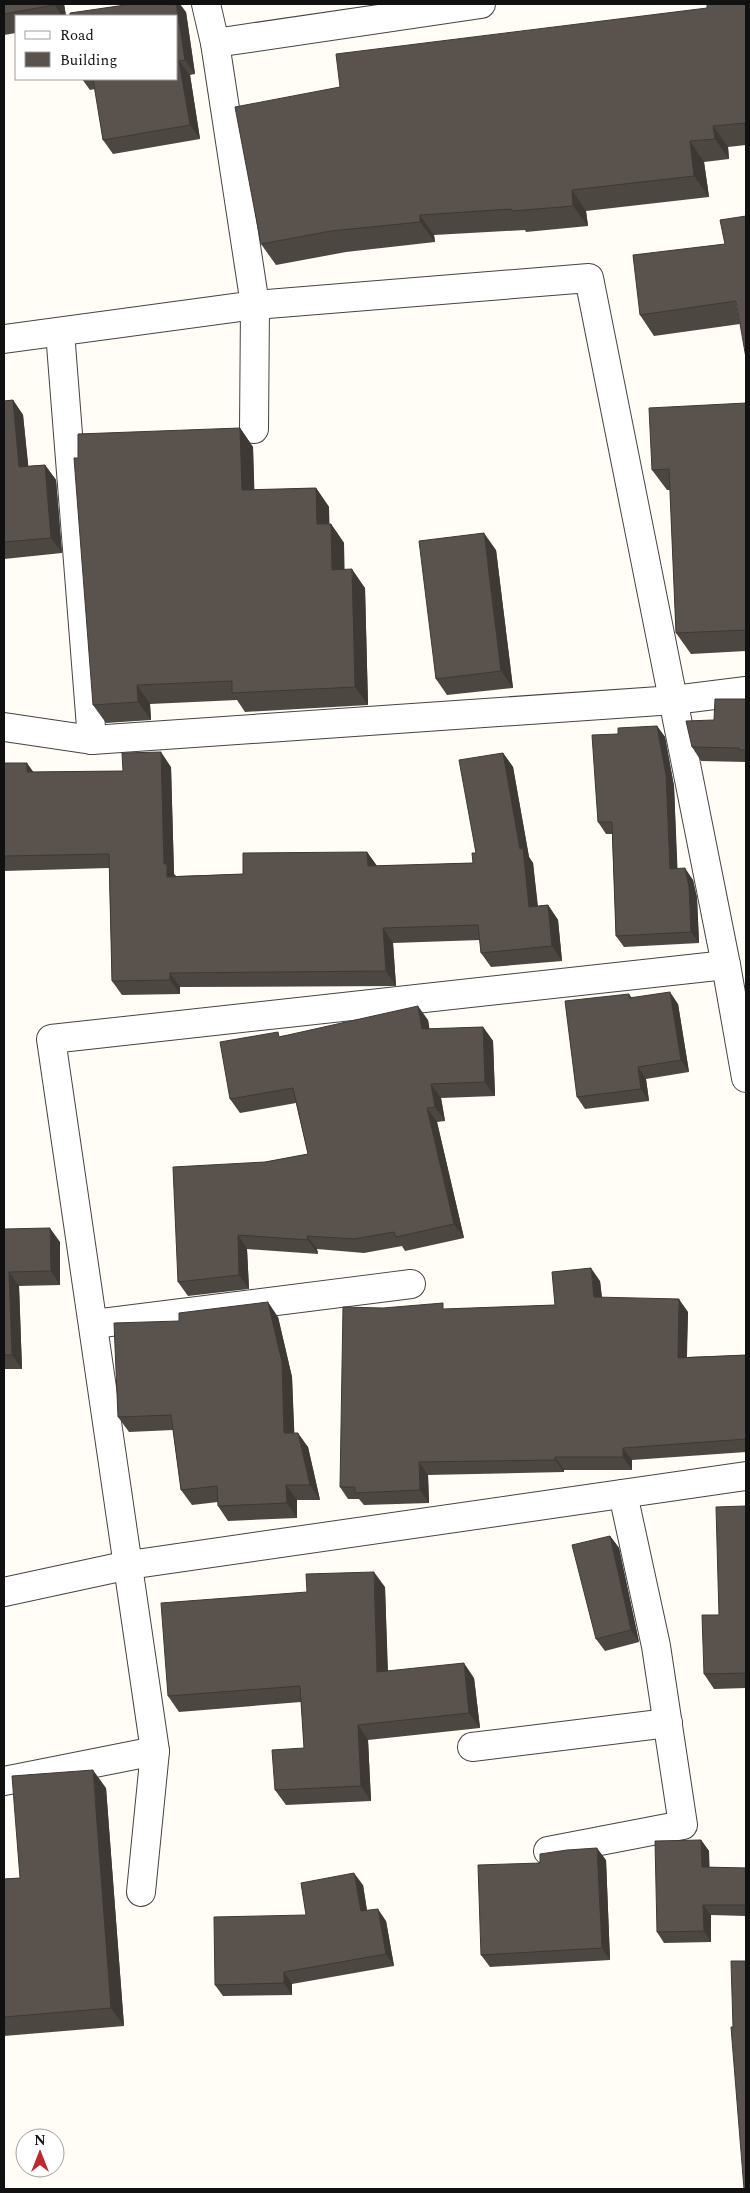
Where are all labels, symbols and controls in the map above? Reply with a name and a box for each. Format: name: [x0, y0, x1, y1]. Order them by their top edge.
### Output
legend: [15, 15, 178, 80]
text: Road: [60, 24, 94, 47]
text: Building: [60, 49, 117, 72]
north arrow: [15, 2128, 65, 2178]
text: N: [34, 2130, 46, 2151]

